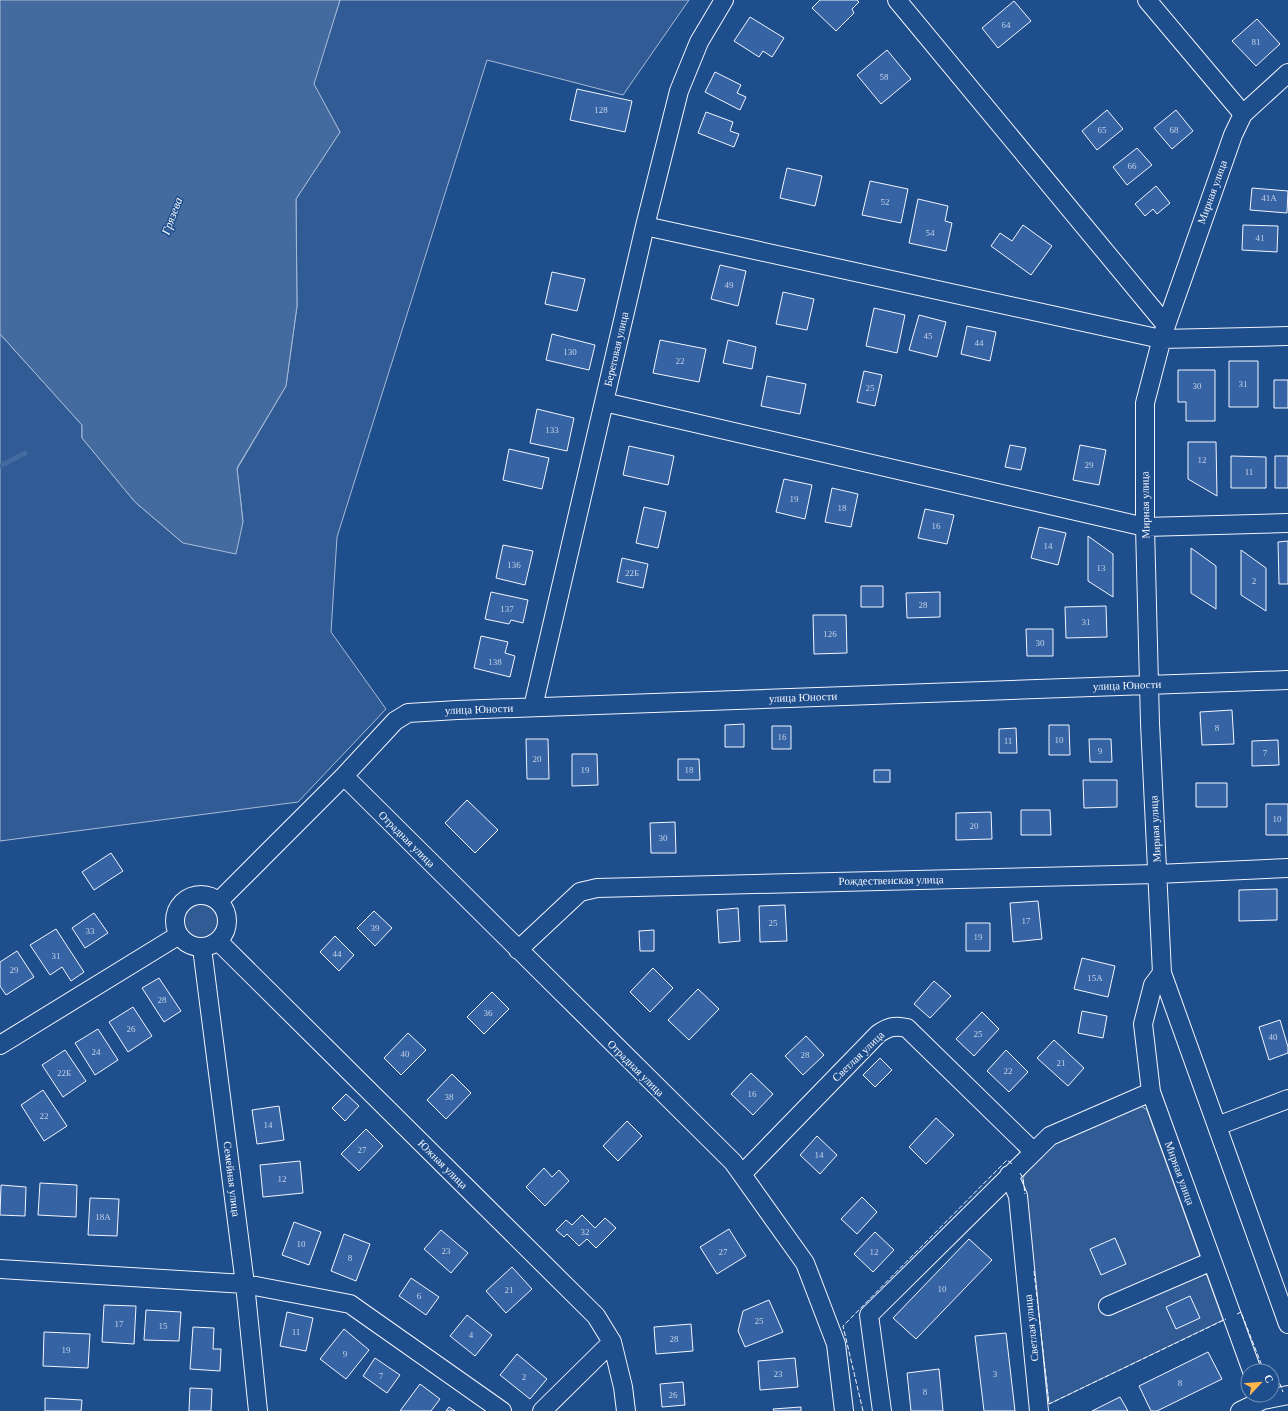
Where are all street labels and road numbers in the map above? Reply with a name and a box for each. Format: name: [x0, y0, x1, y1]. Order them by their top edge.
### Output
street label: Мирная улица: [1195, 158, 1229, 225]
street label: Береговая улица: [602, 310, 630, 387]
street label: Мирная улица: [1138, 471, 1152, 539]
street label: улица Юности: [1093, 678, 1162, 692]
street label: улица Юности: [769, 690, 838, 704]
street label: улица Юности: [445, 702, 514, 716]
street label: Мирная улица: [1147, 795, 1163, 863]
street label: Отрадная улица: [376, 808, 438, 870]
street label: Рождественская улица: [838, 873, 944, 887]
street label: Светлая улица: [830, 1028, 886, 1084]
street label: Отрадная улица: [605, 1037, 667, 1099]
street label: Южная улица: [416, 1137, 470, 1191]
street label: Мирная улица: [1163, 1140, 1197, 1207]
street label: Семейная улица: [221, 1141, 243, 1217]
street label: Светлая улица: [1022, 1294, 1040, 1362]

